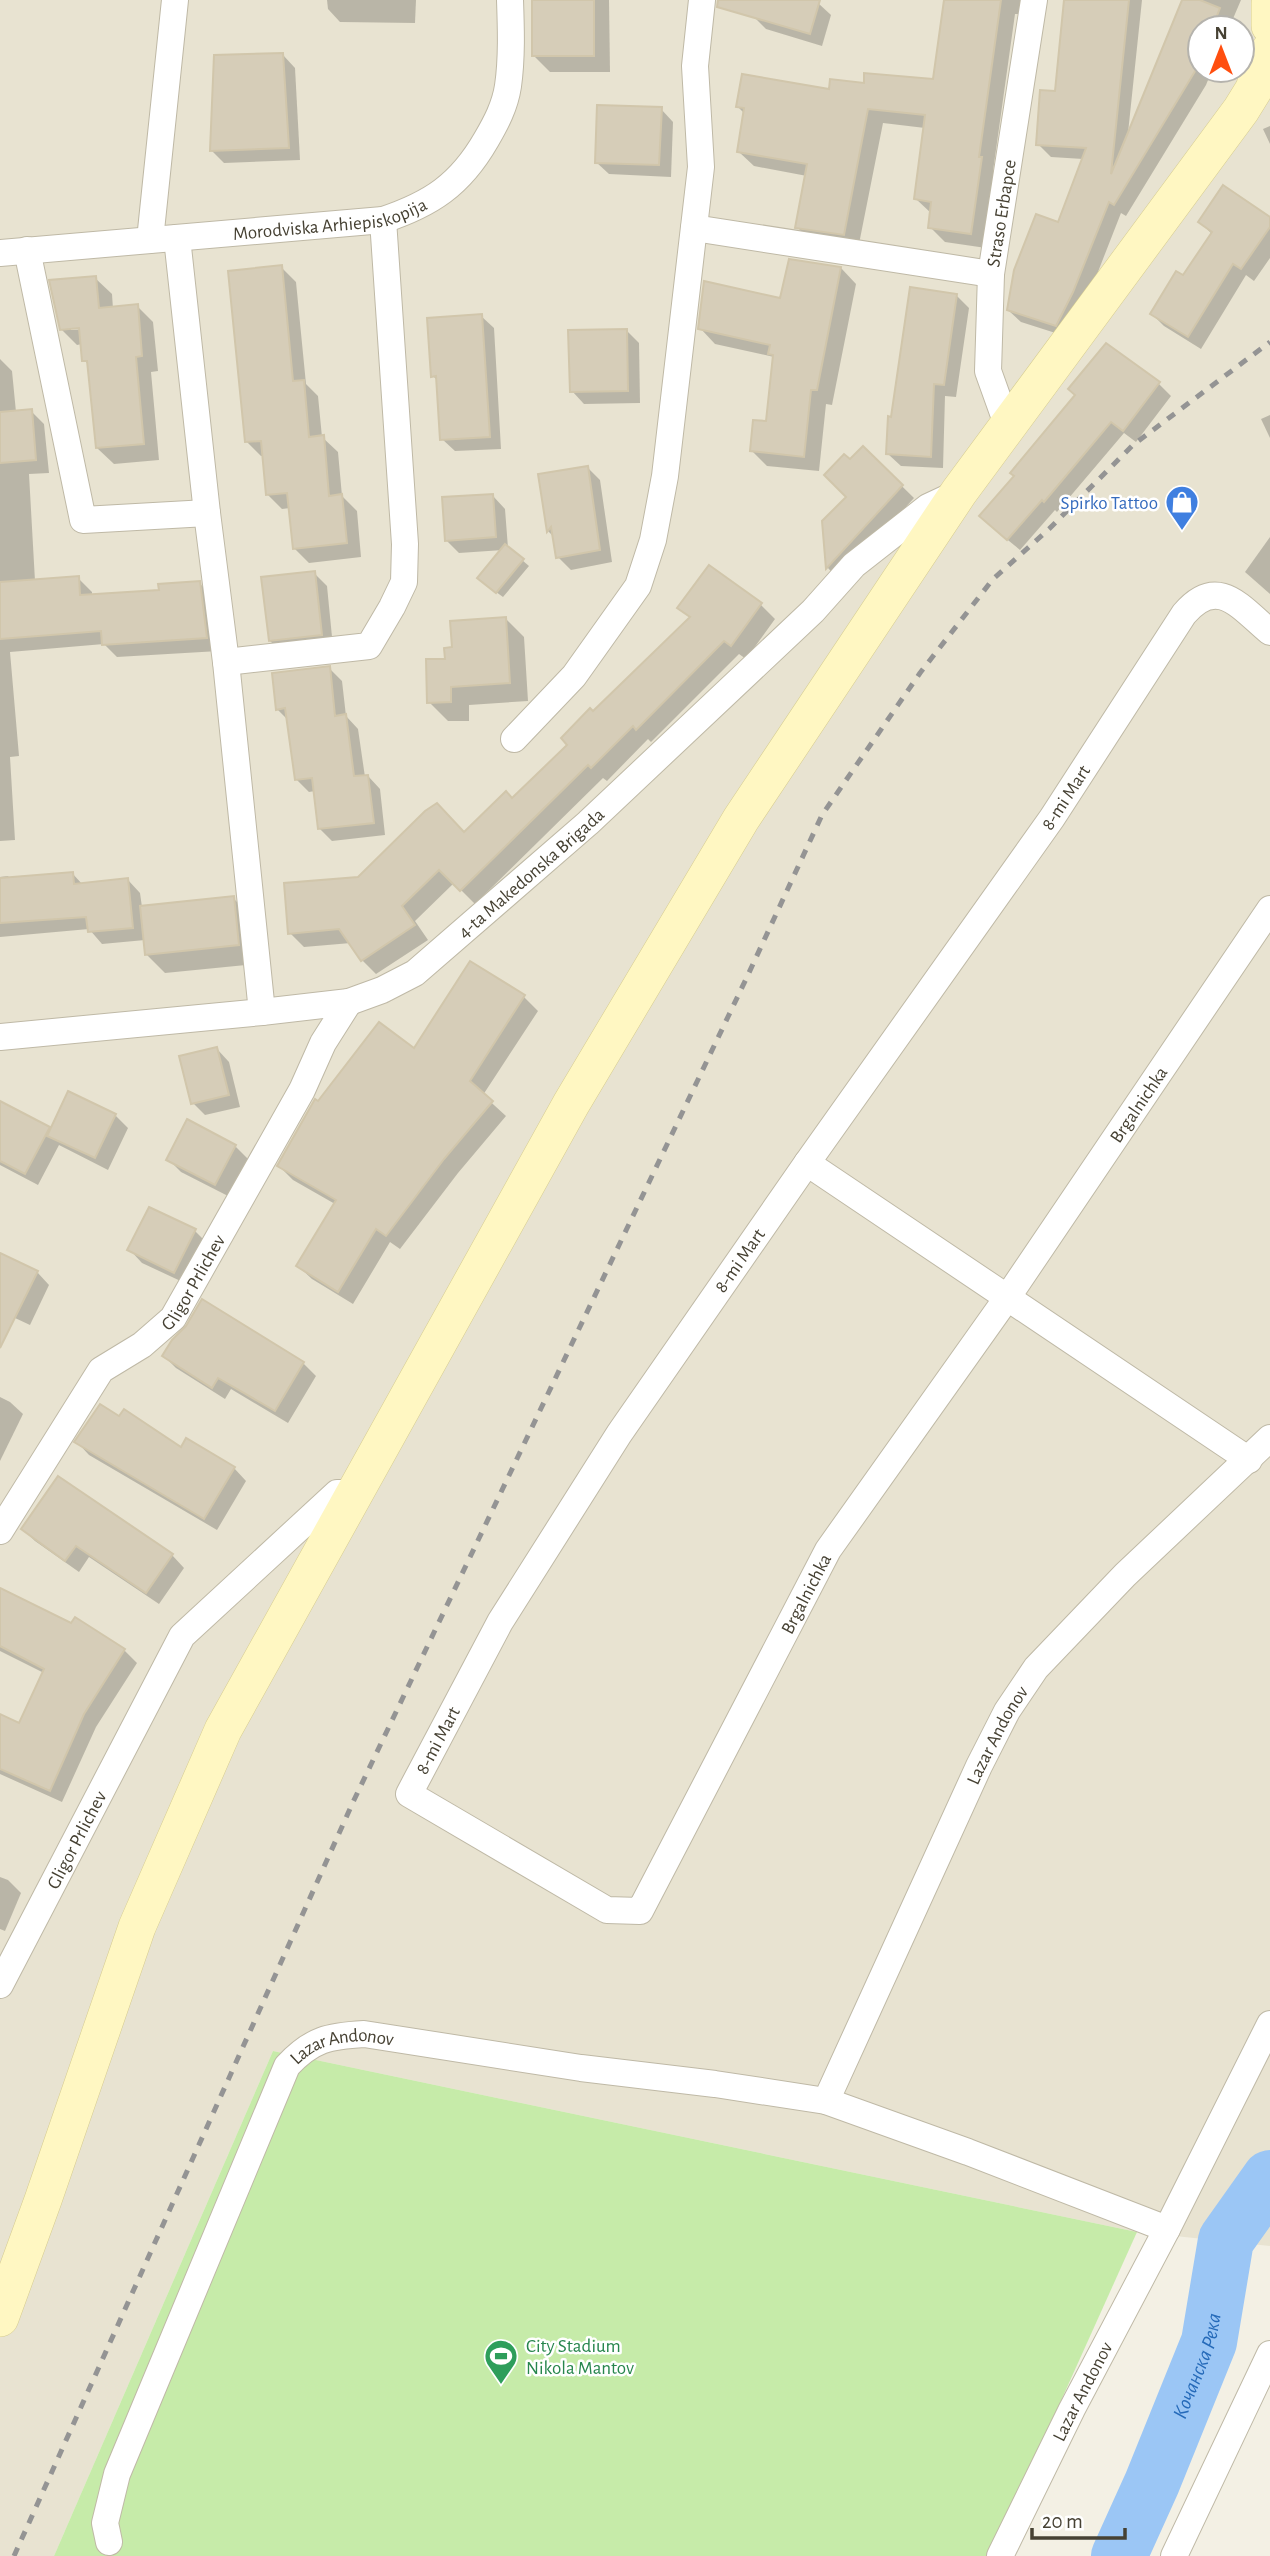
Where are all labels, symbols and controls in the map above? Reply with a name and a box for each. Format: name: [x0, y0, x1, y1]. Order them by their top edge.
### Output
north arrow: [1186, 14, 1256, 84]
text: N: [1214, 24, 1228, 43]
street label: Straso Erbapce: [984, 158, 1020, 269]
street label: Morodviska Arhiepiskopija: [232, 195, 430, 244]
shop icon: Spirko Tattoo: [1163, 483, 1201, 532]
place label: Spirko Tattoo: [1060, 494, 1158, 513]
street label: 8-mi Mart: [1038, 762, 1094, 834]
street label: 4-ta Makedonska Brigada: [455, 805, 608, 942]
street label: Brgalnichka: [1107, 1063, 1172, 1147]
street label: 8-mi Mart: [711, 1225, 769, 1296]
street label: Gligor Prlichev: [158, 1232, 229, 1335]
street label: Brgalnichka: [778, 1551, 835, 1637]
street label: Lazar Andonov: [964, 1683, 1032, 1788]
street label: 8-mi Mart: [413, 1704, 464, 1778]
street label: Gligor Prlichev: [44, 1788, 110, 1892]
street label: Lazar Andonov: [287, 2026, 395, 2068]
water label: Кочанска Река: [1169, 2312, 1225, 2422]
sports icon: City Stadium Nikola Mantov: [482, 2337, 520, 2386]
place label: City Stadium Nikola Mantov: [526, 2337, 634, 2378]
street label: Lazar Andonov: [1050, 2339, 1117, 2445]
scale bar: [1032, 2496, 1125, 2540]
text: 20 m: [1042, 2511, 1083, 2532]

